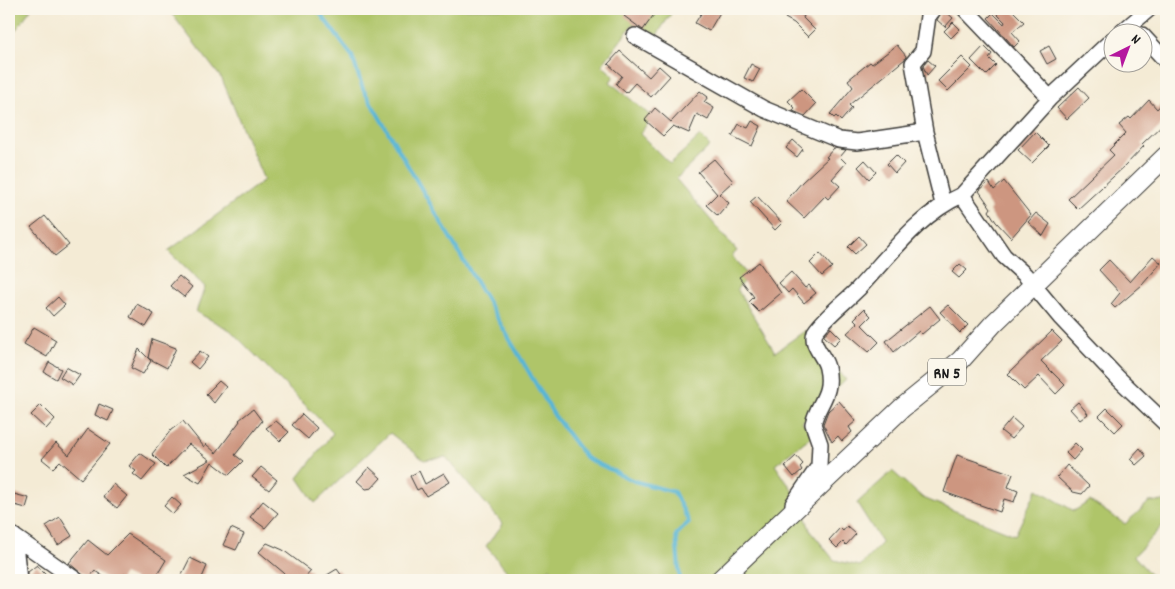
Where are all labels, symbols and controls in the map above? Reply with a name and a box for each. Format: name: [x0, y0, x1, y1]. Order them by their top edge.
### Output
north arrow: [1102, 22, 1152, 72]
text: N: [1126, 30, 1145, 50]
road number: RN 5: [928, 358, 966, 386]

